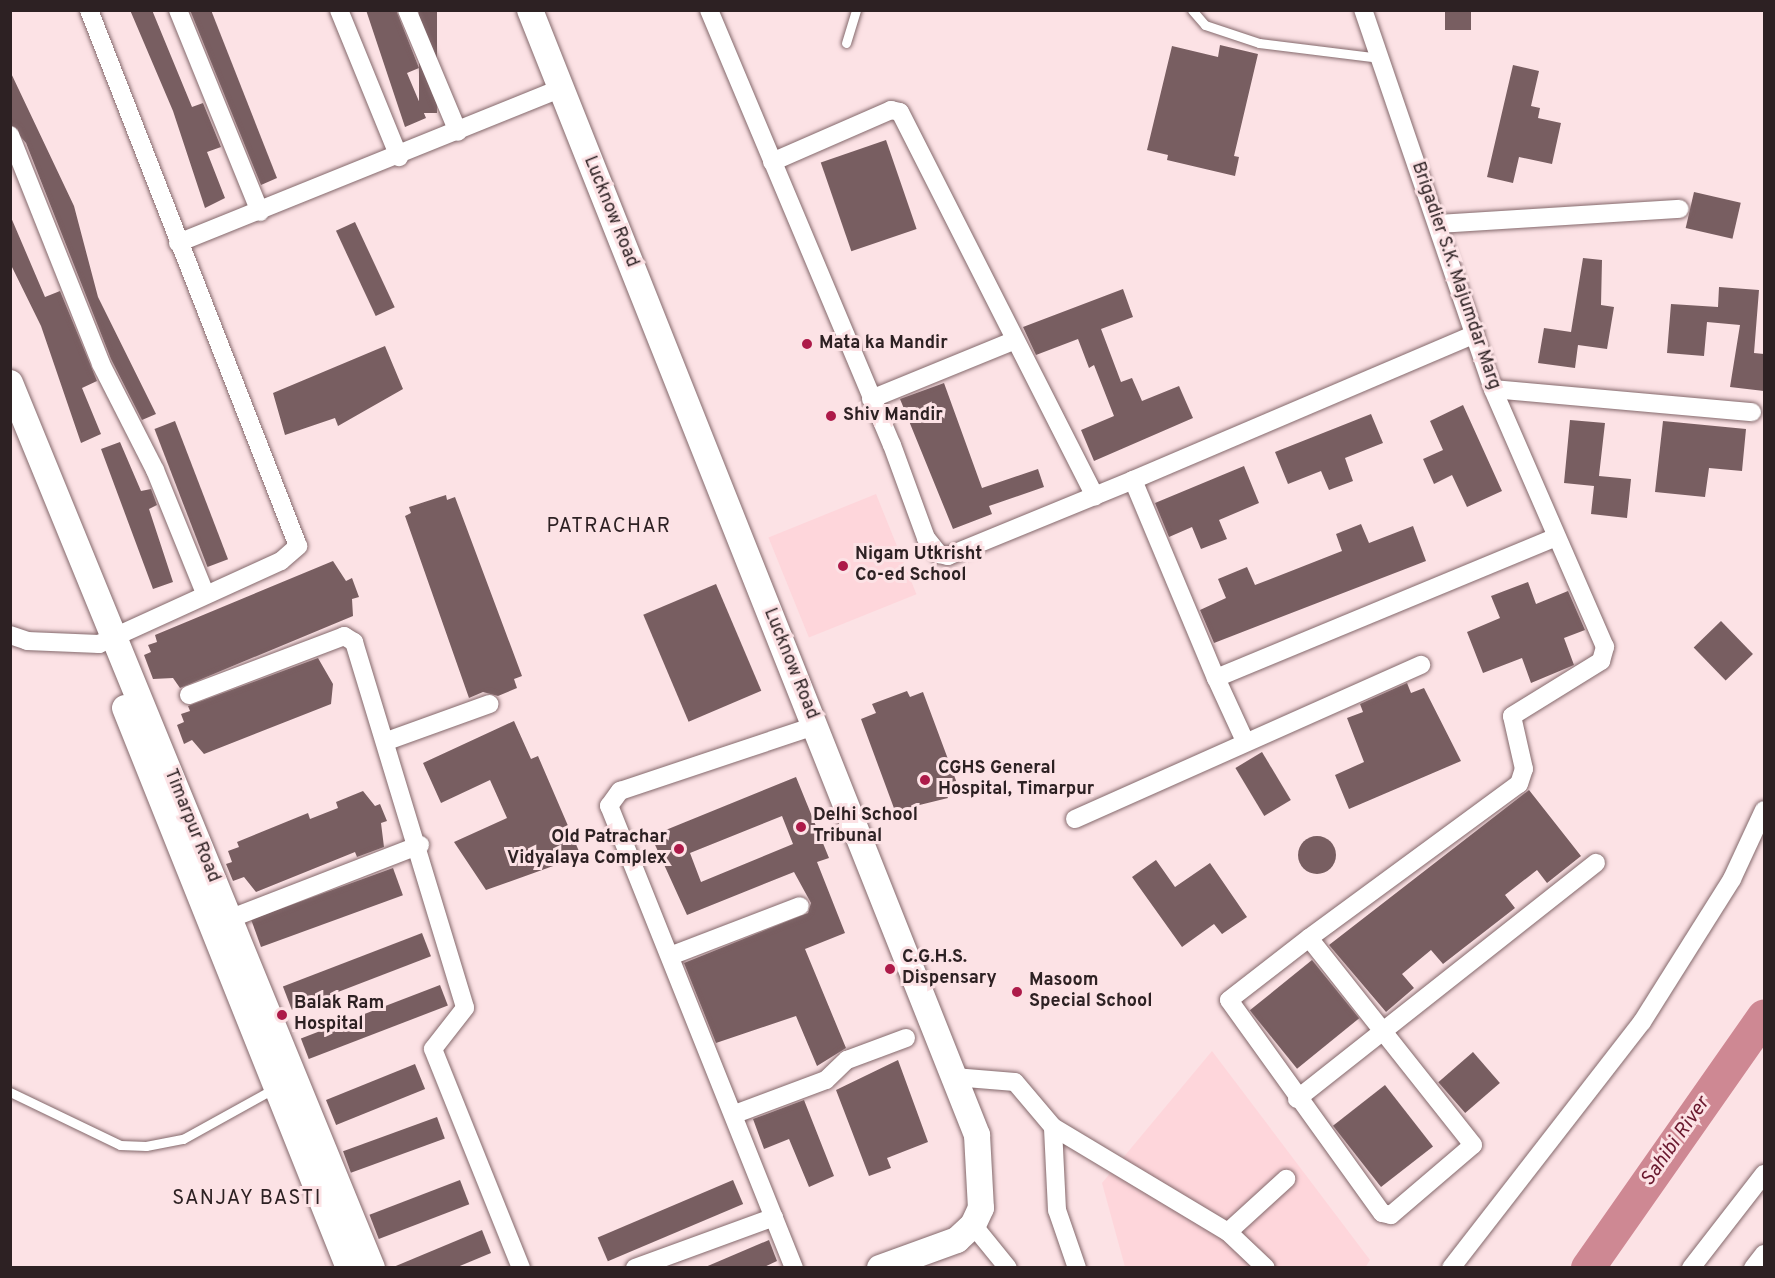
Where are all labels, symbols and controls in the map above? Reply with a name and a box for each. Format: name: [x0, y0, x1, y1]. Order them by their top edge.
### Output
street label: Lucknow Road: [578, 153, 642, 271]
street label: Brigadier S.K. Majumdar Marg: [1406, 159, 1504, 393]
place label: Mata ka Mandir: [819, 333, 948, 355]
marker: Mata ka Mandir: [800, 337, 814, 351]
place label: Shiv Mandir: [843, 405, 943, 427]
marker: Shiv Mandir: [824, 409, 838, 423]
district label: PATRACHAR: [546, 515, 672, 539]
place label: Nigam Utkrisht Co-ed School: [855, 545, 982, 588]
marker: Nigam Utkrisht Co-ed School: [836, 559, 850, 573]
street label: Lucknow Road: [758, 605, 822, 723]
place label: CGHS General Hospital, Timarpur: [938, 759, 1094, 802]
street label: Timarpur Road: [158, 766, 224, 886]
marker: CGHS General Hospital, Timarpur: [916, 771, 934, 789]
place label: Delhi School Tribunal: [813, 806, 918, 848]
marker: Delhi School Tribunal: [794, 820, 808, 834]
place label: Old Patrachar Vidyalaya Complex: [507, 828, 667, 870]
marker: Old Patrachar Vidyalaya Complex: [672, 842, 686, 856]
place label: C.G.H.S. Dispensary: [902, 948, 997, 990]
marker: C.G.H.S. Dispensary: [883, 962, 897, 976]
place label: Masoom Special School: [1029, 971, 1152, 1014]
marker: Masoom Special School: [1010, 985, 1024, 999]
place label: Balak Ram Hospital: [294, 994, 384, 1036]
marker: Balak Ram Hospital: [275, 1008, 289, 1022]
water label: Sahibi River: [1637, 1093, 1715, 1191]
district label: SANJAY BASTI: [172, 1187, 322, 1211]

